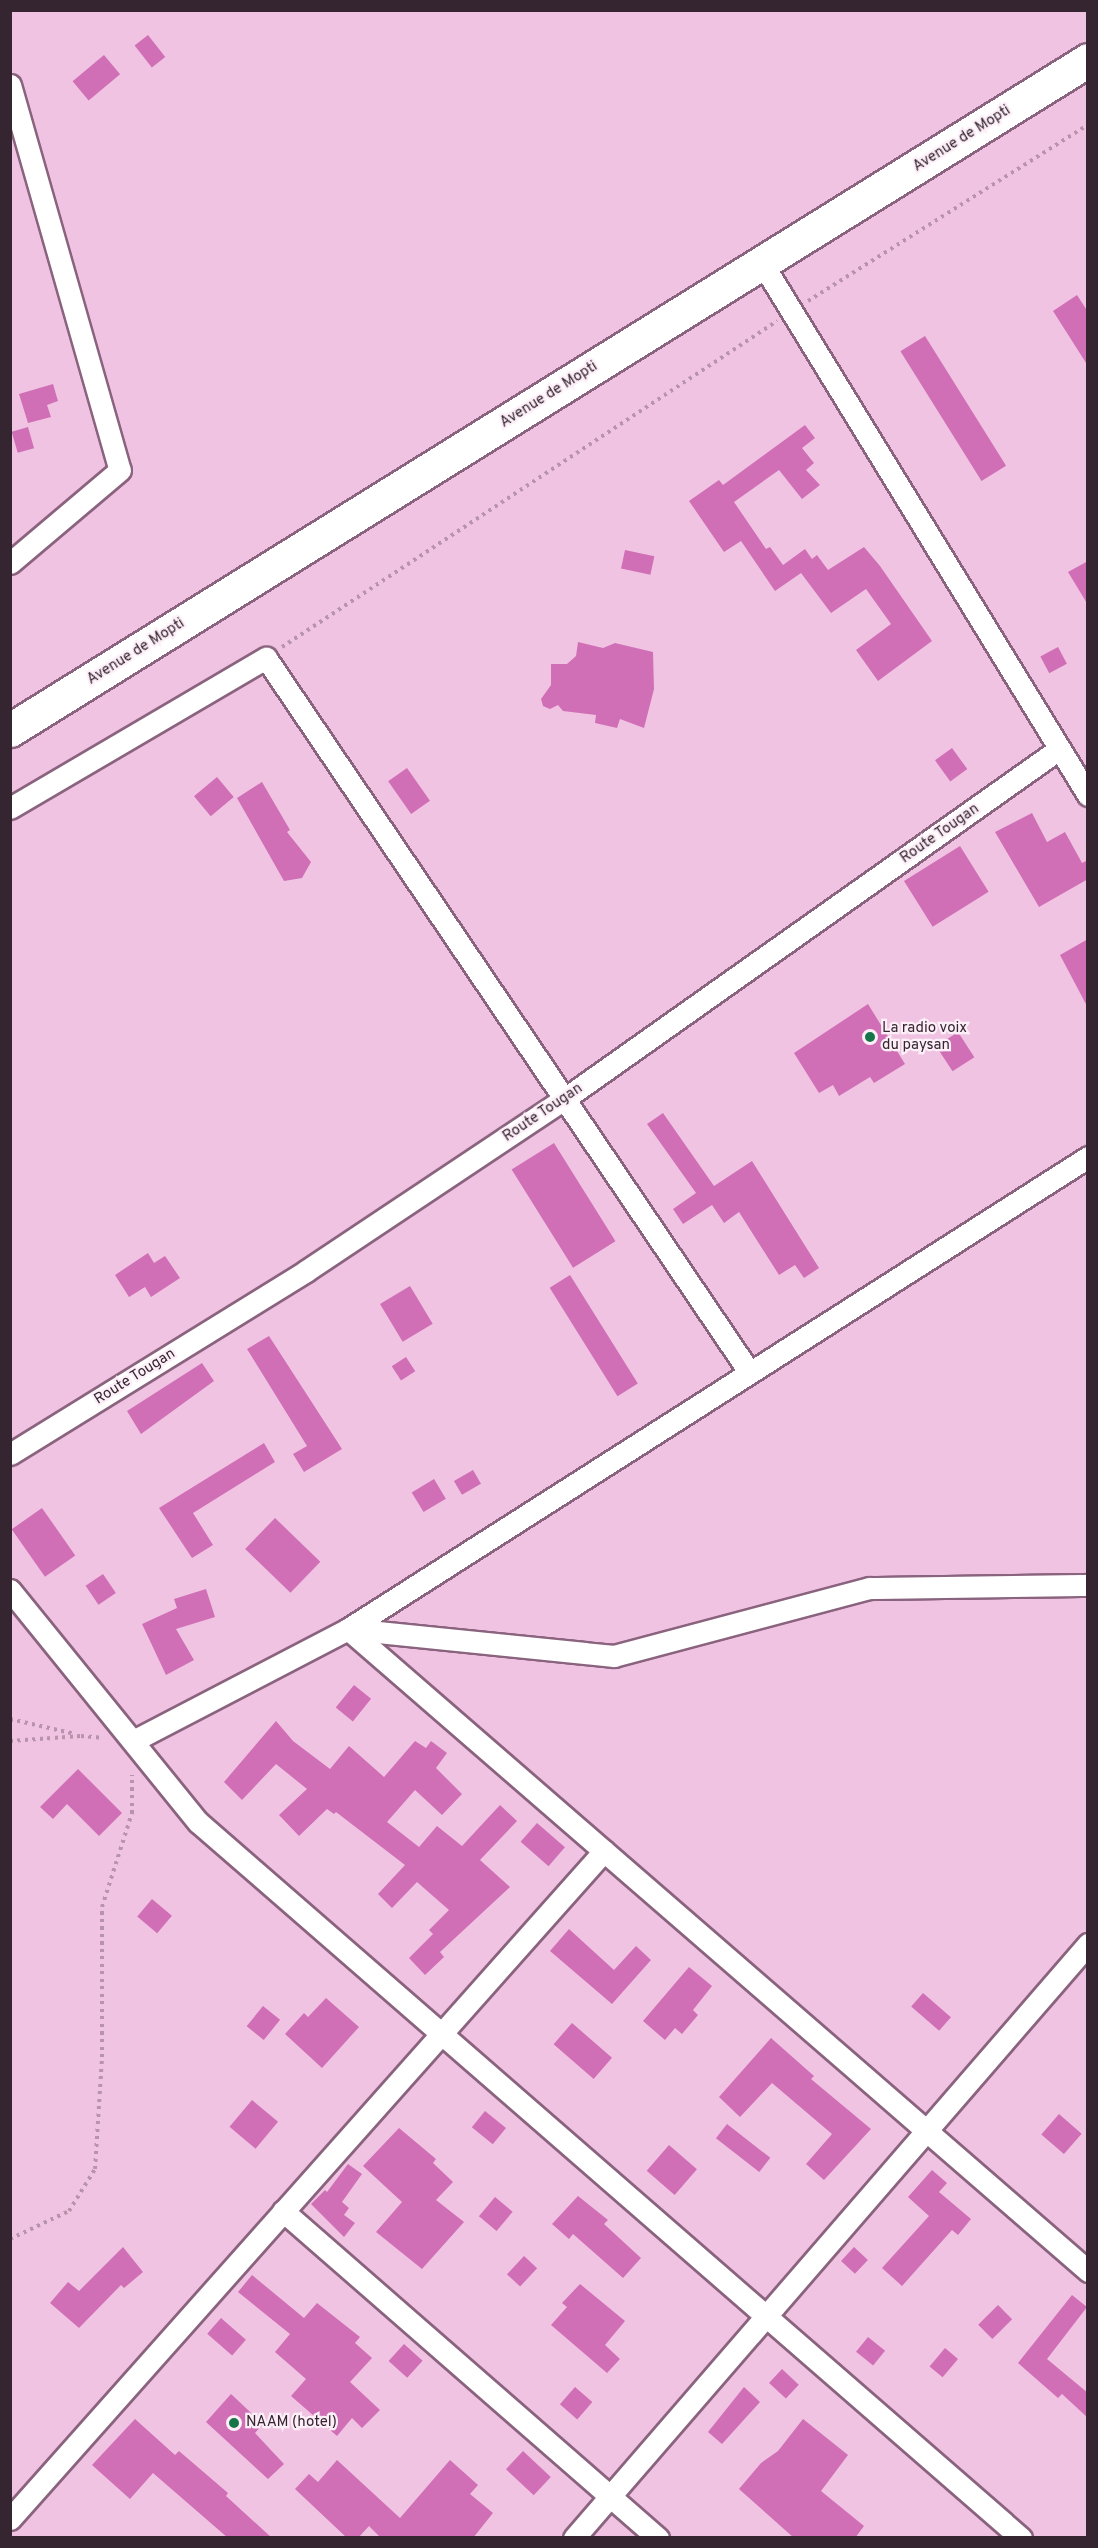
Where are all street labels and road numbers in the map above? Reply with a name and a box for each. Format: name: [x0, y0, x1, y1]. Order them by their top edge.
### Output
street label: Avenue de Mopti: [910, 102, 1014, 176]
street label: Avenue de Mopti: [497, 358, 601, 432]
street label: Avenue de Mopti: [84, 615, 188, 689]
street label: Route Tougan: [897, 800, 983, 868]
street label: Route Tougan: [500, 1080, 586, 1146]
street label: Route Tougan: [91, 1345, 179, 1409]

